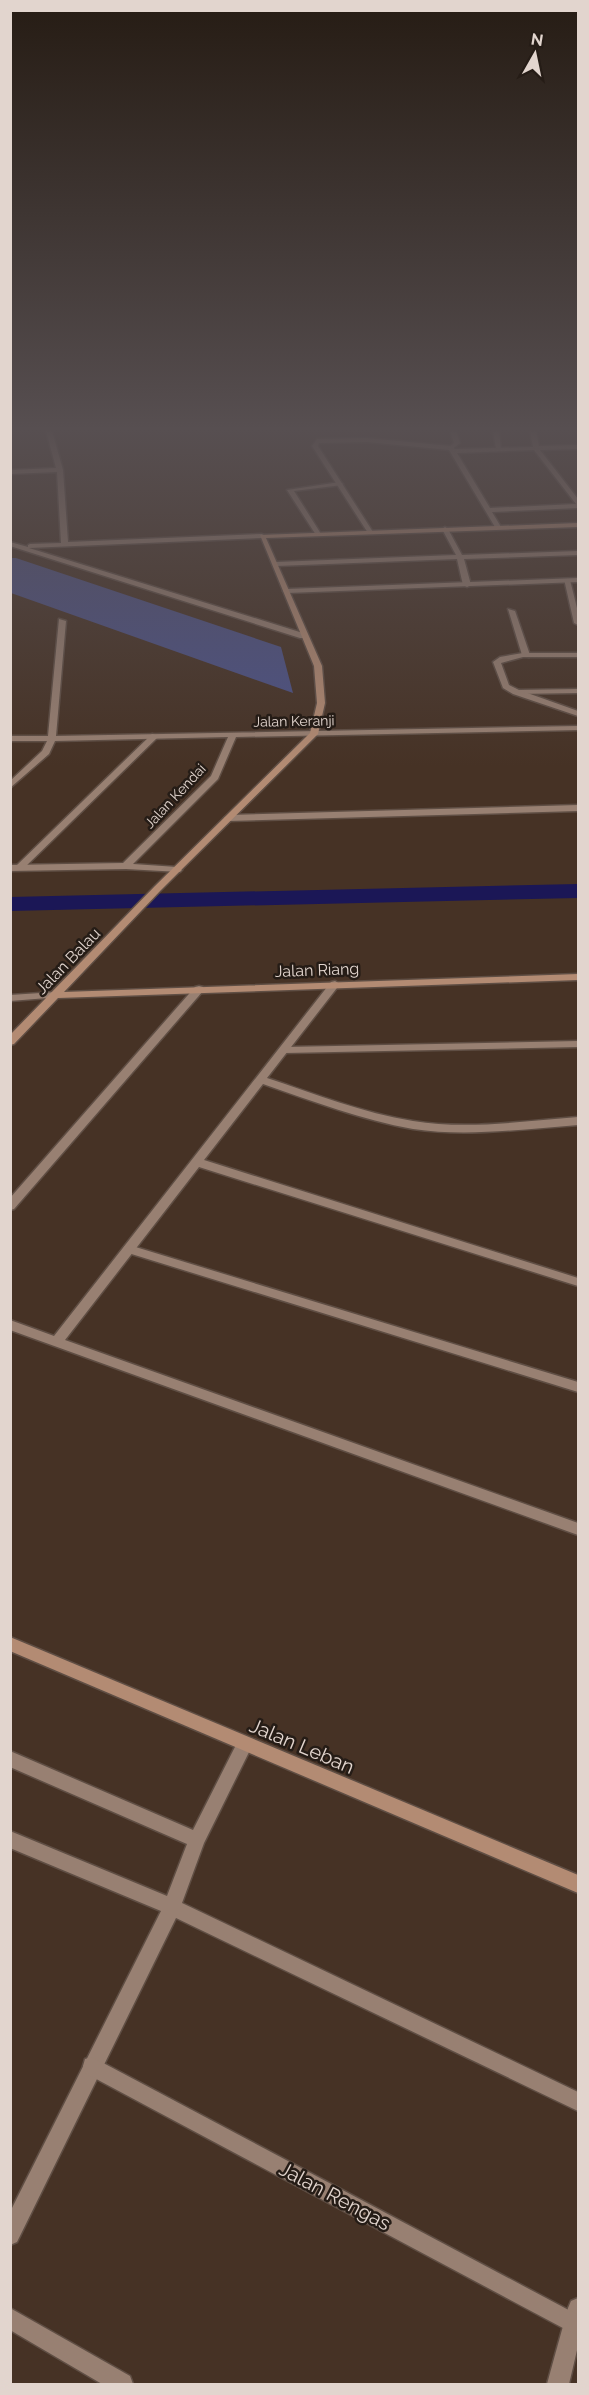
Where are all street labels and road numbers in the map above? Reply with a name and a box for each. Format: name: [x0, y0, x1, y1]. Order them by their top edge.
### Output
street label: Jalan Keranji: [253, 712, 335, 730]
street label: Jalan Kendai: [141, 761, 209, 831]
street label: Jalan Balau: [32, 924, 104, 998]
street label: Jalan Riang: [274, 959, 360, 981]
street label: Jalan Leban: [246, 1713, 358, 1779]
street label: Jalan Rengas: [275, 2157, 395, 2235]

